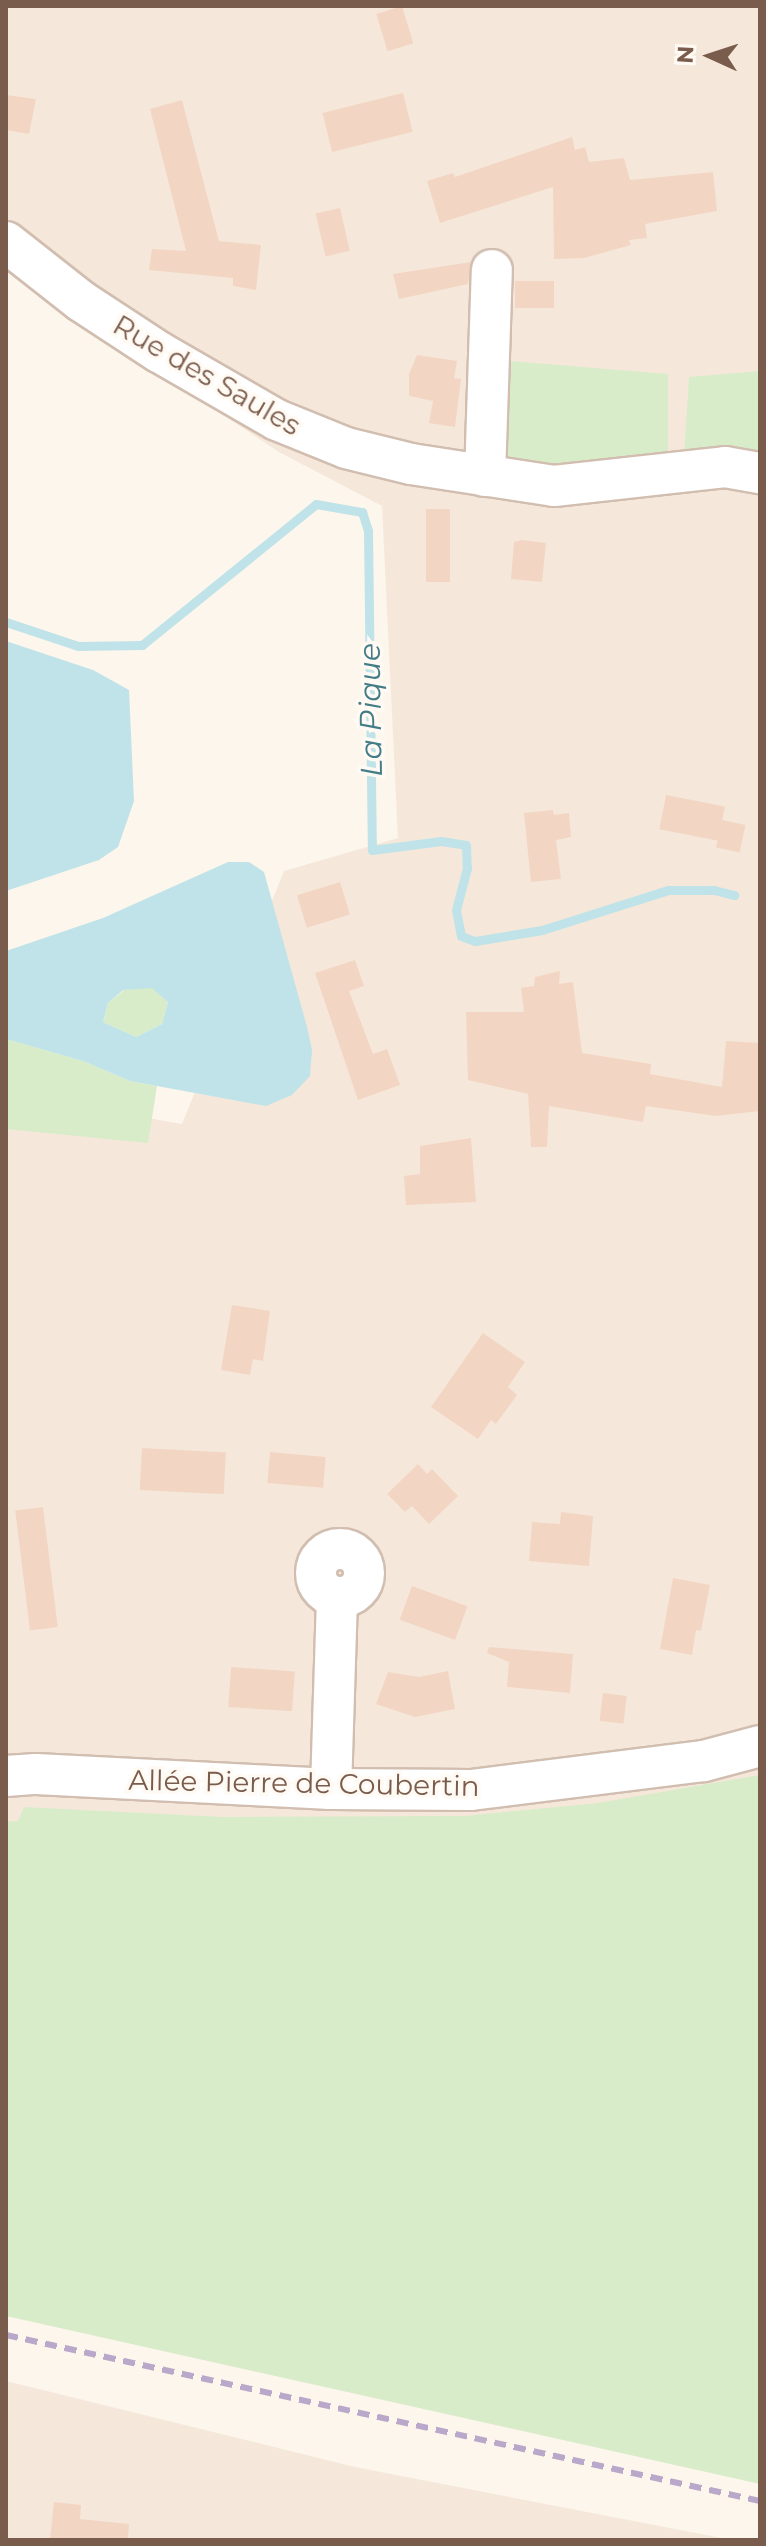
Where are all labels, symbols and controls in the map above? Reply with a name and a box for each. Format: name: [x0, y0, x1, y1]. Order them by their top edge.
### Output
north arrow: [670, 16, 750, 96]
text: N: [672, 45, 699, 64]
street label: Rue des Saules: [107, 308, 307, 442]
water label: La Pique: [352, 643, 390, 777]
street label: Allée Pierre de Coubertin: [128, 1763, 480, 1803]

